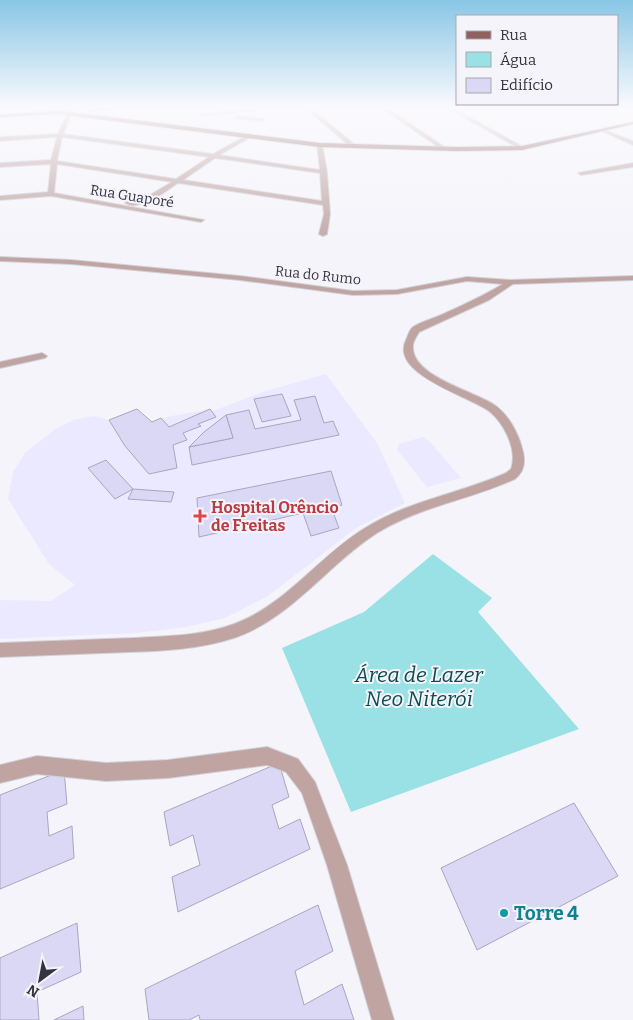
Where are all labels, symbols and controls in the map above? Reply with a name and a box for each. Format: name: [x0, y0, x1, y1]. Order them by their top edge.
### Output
legend: [456, 15, 618, 105]
text: Rua: [500, 26, 527, 44]
text: Água: [500, 51, 536, 69]
text: Edifício: [500, 76, 553, 94]
street label: Rua Guaporé: [89, 181, 175, 212]
street label: Rua do Rumo: [274, 263, 362, 288]
place label: Hospital Orêncio de Freitas: [211, 498, 339, 535]
marker: Hospital Orêncio de Freitas: [193, 509, 207, 523]
water label: Área de Lazer Neo Niterói: [354, 662, 484, 712]
place label: Torre 4: [514, 902, 579, 925]
marker: Torre 4: [498, 907, 510, 919]
north arrow: [15, 955, 65, 1005]
text: N: [24, 980, 42, 1001]

